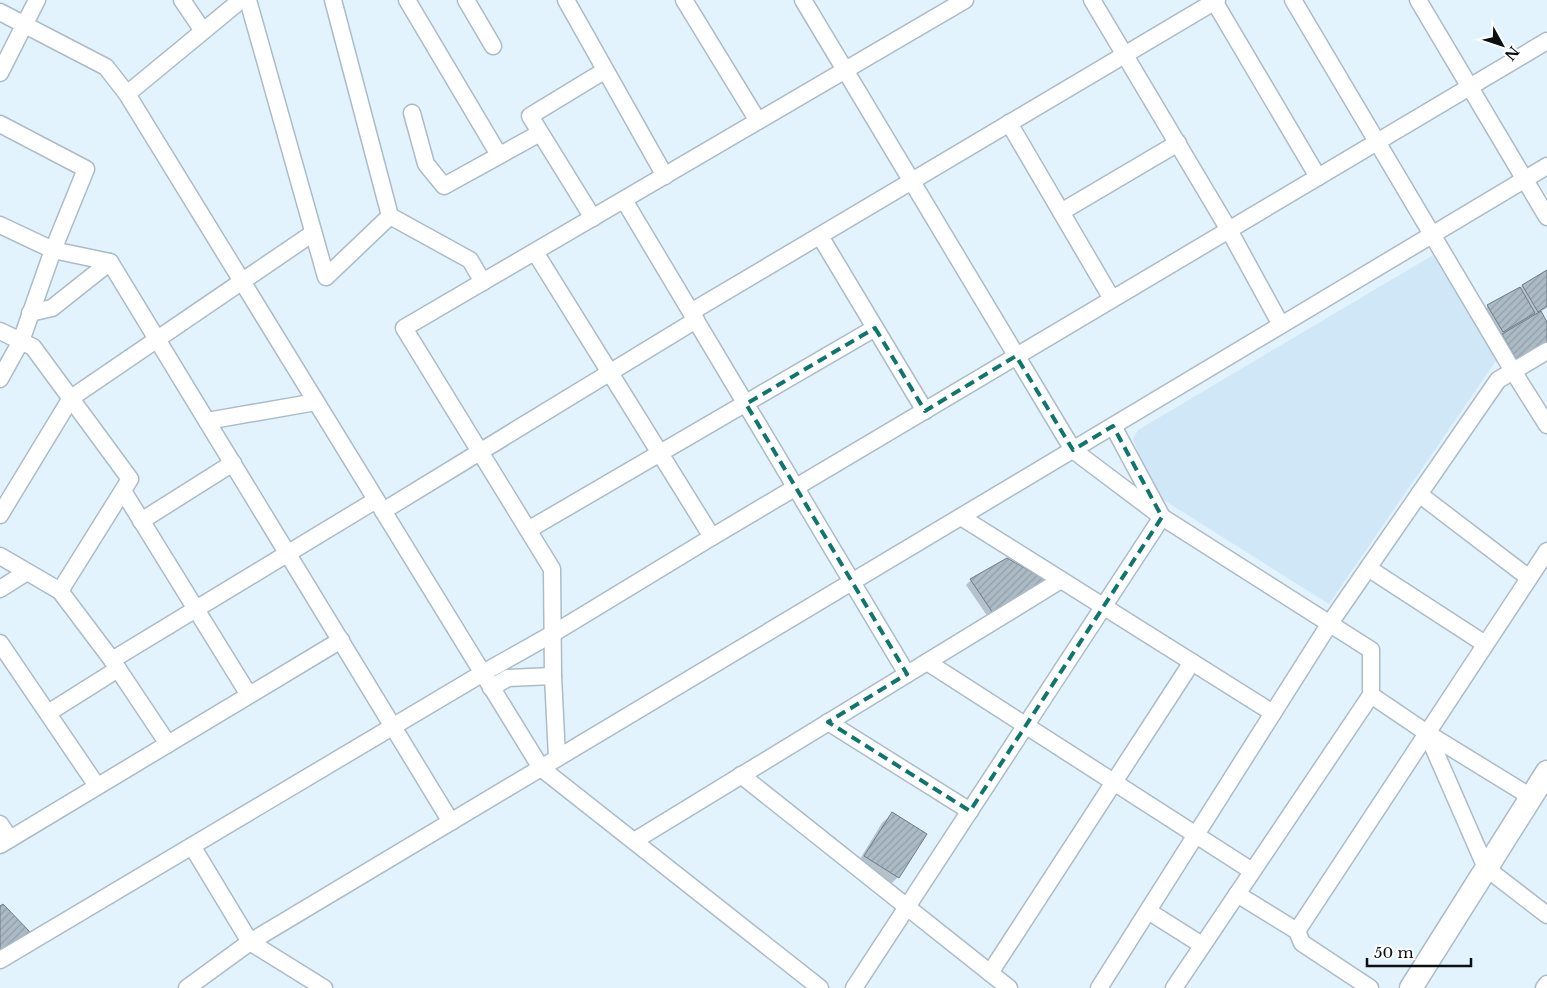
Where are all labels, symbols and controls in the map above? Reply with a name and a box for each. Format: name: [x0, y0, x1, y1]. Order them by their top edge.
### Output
north arrow: [1477, 20, 1527, 70]
text: N: [1501, 43, 1523, 64]
scale bar: [1367, 936, 1471, 968]
text: 50 m: [1374, 943, 1414, 962]

